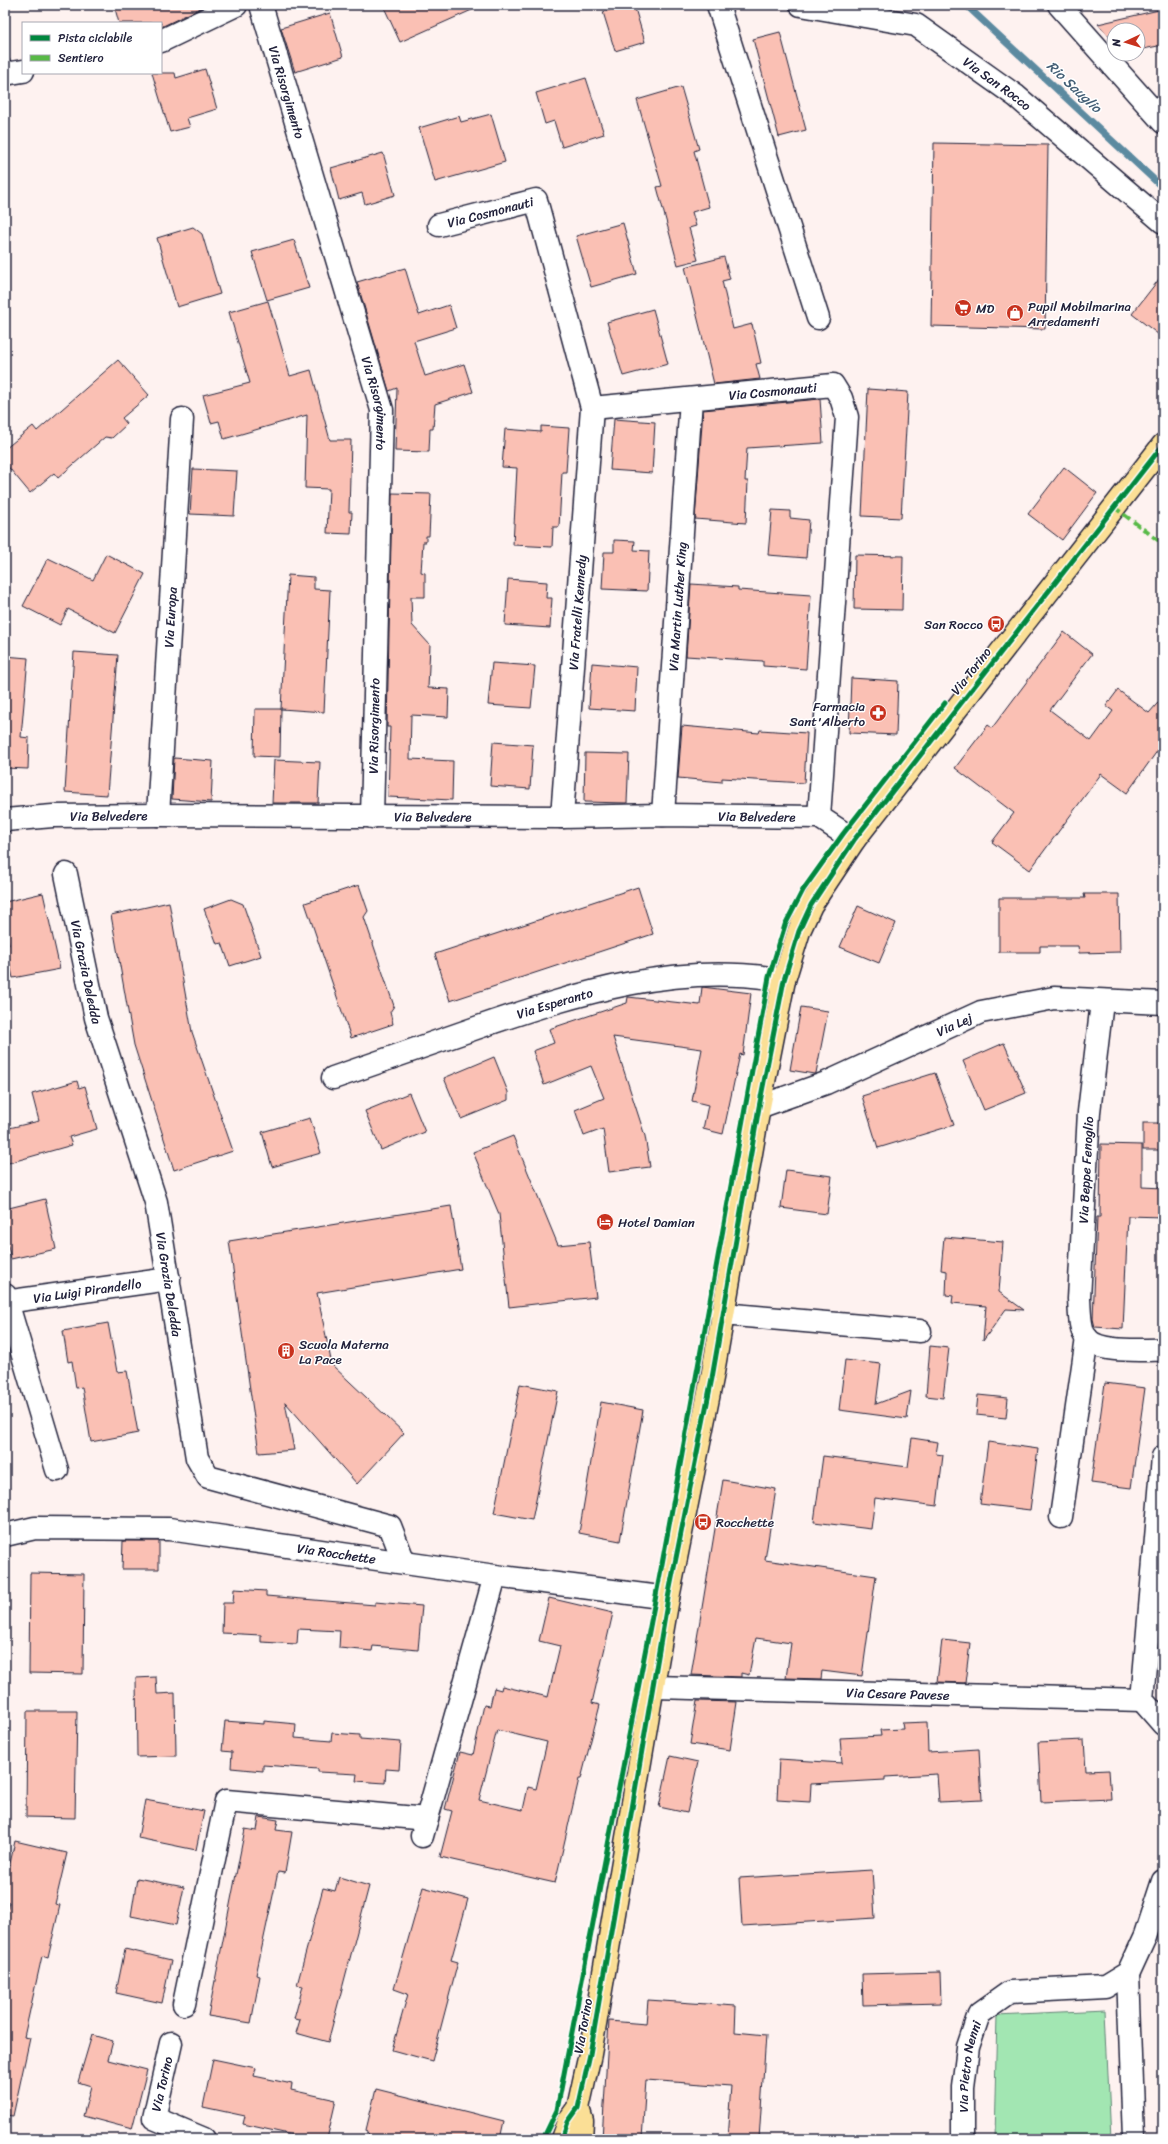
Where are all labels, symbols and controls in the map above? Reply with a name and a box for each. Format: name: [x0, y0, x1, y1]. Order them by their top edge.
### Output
legend: [22, 22, 162, 74]
north arrow: [1106, 22, 1146, 62]
text: Pista ciclabile: [58, 27, 132, 49]
text: N: [1107, 38, 1126, 48]
street label: Via Risorgimento: [262, 43, 312, 142]
text: Sentiero: [58, 47, 104, 69]
street label: Via San Rocco: [958, 50, 1037, 117]
water label: Rio Sauglio: [1041, 55, 1108, 120]
street label: Via Cosmonauti: [445, 190, 536, 234]
place label: Pupil Mobilmarina Arredamenti: [1027, 295, 1132, 333]
place label: MD: [976, 297, 995, 320]
supermarket icon: MD: [953, 298, 973, 318]
shop icon: Pupil Mobilmarina Arredamenti: [1005, 303, 1025, 323]
street label: Via Risorgimento: [355, 353, 394, 451]
street label: Via Cosmonauti: [728, 375, 818, 406]
street label: Via Martin Luther King: [661, 541, 693, 672]
street label: Via Fratelli Kennedy: [561, 554, 593, 671]
street label: Via Europa: [157, 586, 183, 648]
place label: San Rocco: [924, 613, 984, 636]
bus stop icon: San Rocco: [986, 614, 1006, 634]
street label: Via Torino: [945, 642, 998, 700]
street label: Via Risorgimento: [362, 677, 386, 774]
place label: Farmacia Sant'Alberto: [790, 695, 865, 733]
pharmacy icon: Farmacia Sant'Alberto: [868, 703, 888, 723]
street label: Via Belvedere: [70, 804, 148, 827]
street label: Via Belvedere: [718, 804, 796, 828]
street label: Via Belvedere: [394, 805, 472, 828]
street label: Via Grazia Deledda: [64, 918, 109, 1027]
street label: Via Esperanto: [513, 981, 596, 1025]
street label: Via Lej: [932, 1006, 977, 1043]
street label: Via Beppe Fenoglio: [1072, 1115, 1100, 1224]
place label: Hotel Damian: [618, 1211, 695, 1234]
hotel icon: Hotel Damian: [595, 1212, 615, 1232]
street label: Via Grazia Deledda: [149, 1230, 189, 1339]
street label: Via Luigi Pirandello: [32, 1271, 143, 1309]
place label: Scuola Materna La Pace: [299, 1333, 389, 1371]
building icon: Scuola Materna La Pace: [276, 1341, 296, 1361]
place label: Rocchette: [716, 1511, 774, 1534]
bus stop icon: Rocchette: [693, 1512, 713, 1532]
street label: Via Rocchette: [295, 1536, 378, 1570]
street label: Via Cesare Pavese: [846, 1681, 950, 1706]
street label: Via Torino: [567, 1996, 599, 2056]
street label: Via Pietro Nenni: [952, 2017, 988, 2113]
street label: Via Torino: [145, 2054, 180, 2114]

